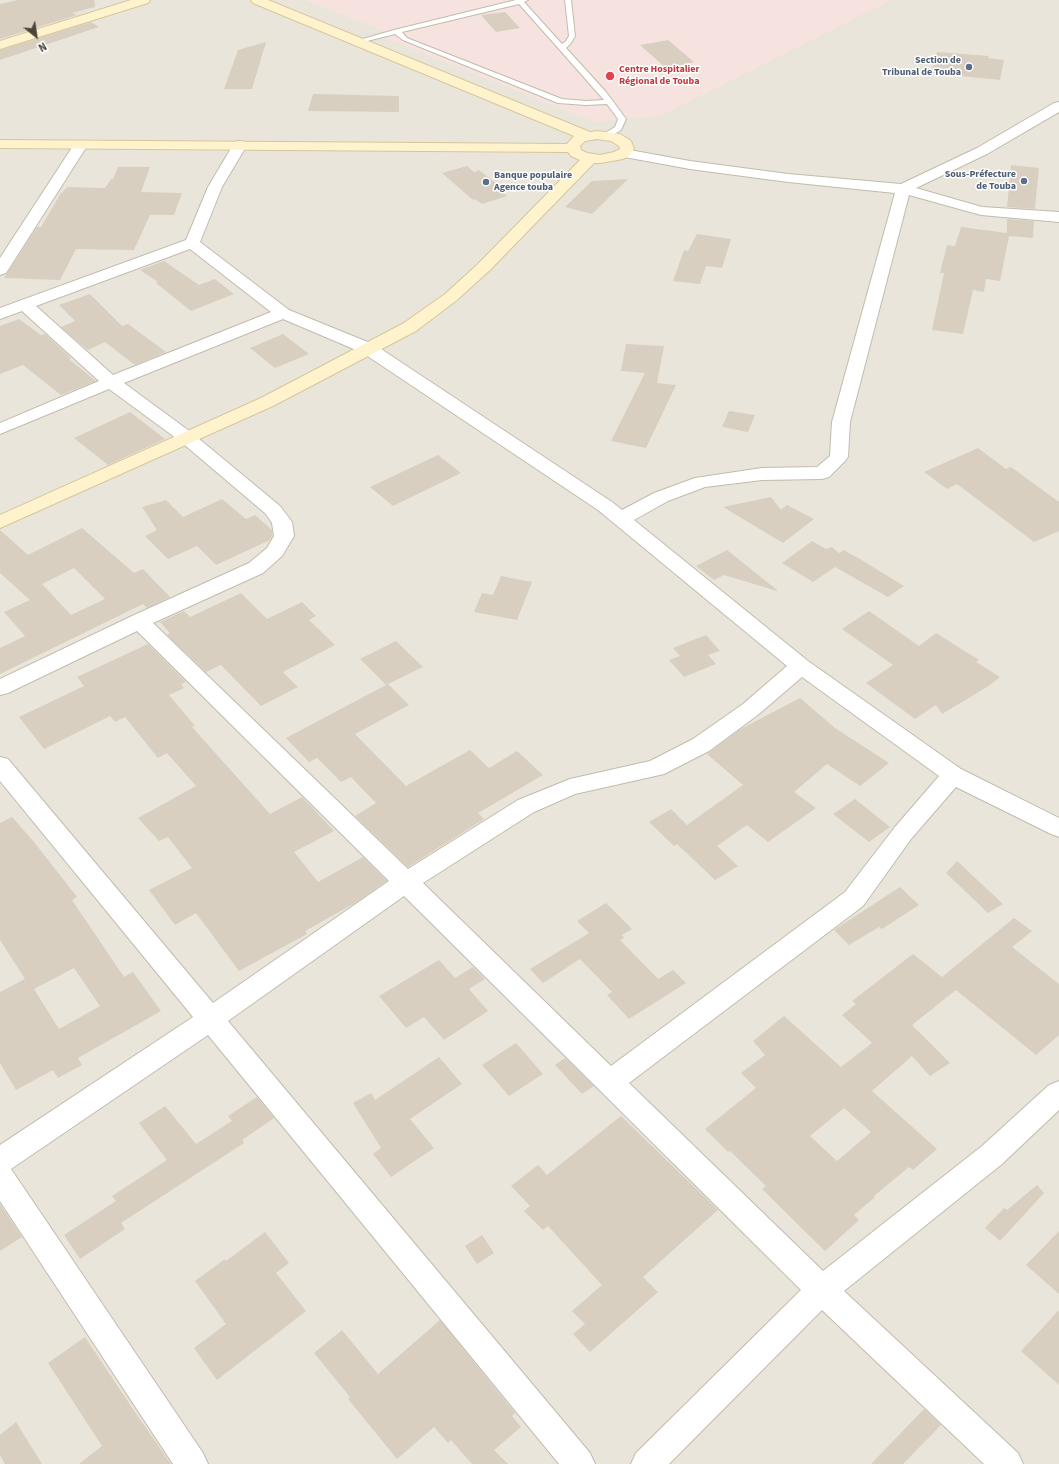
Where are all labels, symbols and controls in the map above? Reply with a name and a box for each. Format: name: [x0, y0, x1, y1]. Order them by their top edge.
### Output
north arrow: [16, 16, 56, 56]
text: N: [35, 38, 49, 55]
place label: Section de Tribunal de Touba: [882, 55, 961, 78]
marker: Section de Tribunal de Touba: [964, 62, 974, 72]
place label: Centre Hospitalier Régional de Touba: [619, 64, 699, 88]
marker: Centre Hospitalier Régional de Touba: [604, 70, 616, 82]
place label: Sous-Préfecture de Touba: [945, 169, 1016, 192]
place label: Banque populaire Agence touba: [494, 170, 572, 194]
marker: Sous-Préfecture de Touba: [1019, 176, 1029, 186]
marker: Banque populaire Agence touba: [481, 177, 491, 187]

